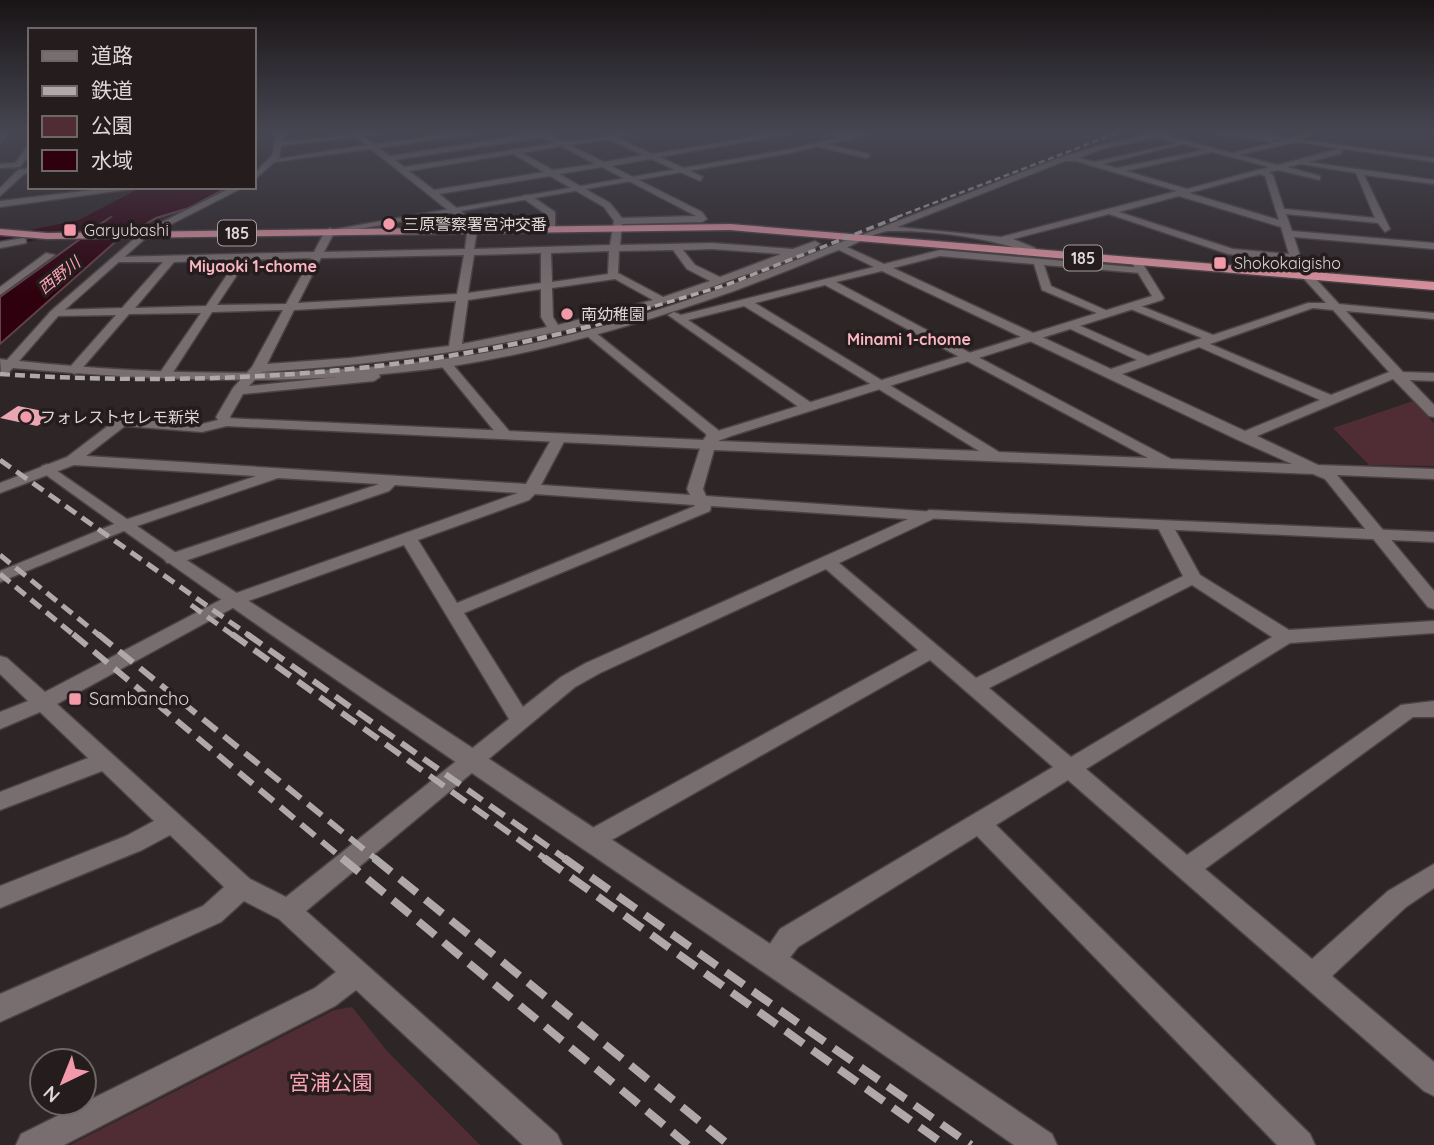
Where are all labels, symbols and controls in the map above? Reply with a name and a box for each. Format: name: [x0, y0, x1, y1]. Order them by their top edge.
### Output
legend: [28, 28, 256, 189]
text: 道路: [91, 42, 133, 68]
text: 鉄道: [91, 77, 133, 103]
text: 公園: [91, 112, 133, 138]
text: 水域: [91, 147, 133, 173]
place label: 三原警察署宮沖交番: [403, 214, 547, 234]
marker: 三原警察署宮沖交番: [381, 216, 397, 232]
place label: Garyubashi: [84, 220, 169, 240]
road number: 185: [218, 220, 256, 246]
marker: Garyubashi: [62, 222, 78, 238]
road number: 185: [1064, 246, 1102, 270]
water label: 西野川: [34, 251, 85, 298]
place label: Shokokaigisho: [1234, 253, 1341, 273]
marker: Shokokaigisho: [1212, 255, 1228, 271]
district label: Miyaoki 1-chome: [189, 256, 317, 276]
place label: 南幼稚園: [581, 304, 645, 324]
marker: 南幼稚園: [559, 306, 575, 322]
district label: Minami 1-chome: [847, 329, 971, 349]
place label: フォレストセレモ新栄: [40, 407, 200, 427]
marker: フォレストセレモ新栄: [18, 409, 34, 425]
place label: Sambancho: [89, 687, 189, 710]
marker: Sambancho: [67, 691, 83, 707]
north arrow: [28, 1047, 98, 1117]
park label: 宮浦公園: [289, 1069, 373, 1095]
text: N: [38, 1081, 65, 1108]

